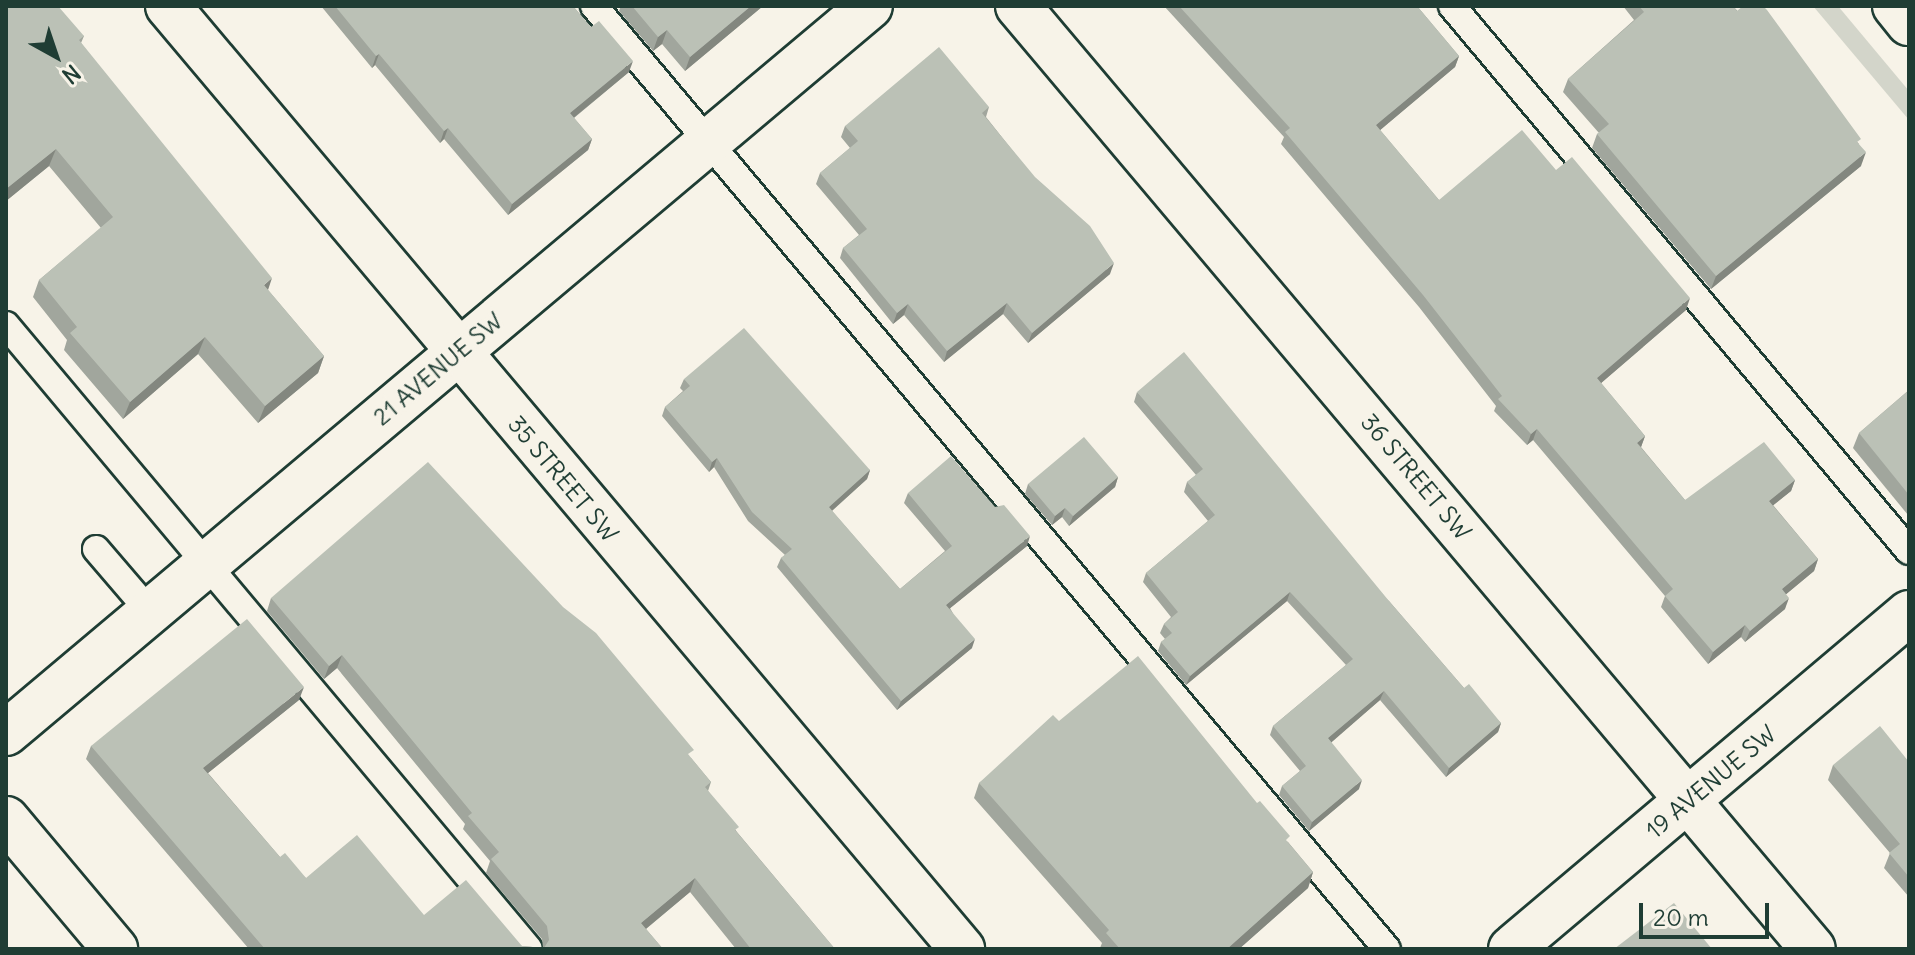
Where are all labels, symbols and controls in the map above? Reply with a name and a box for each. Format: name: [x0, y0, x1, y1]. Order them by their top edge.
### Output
north arrow: [16, 16, 96, 96]
text: N: [57, 59, 86, 90]
street label: 21 AVENUE SW: [367, 307, 509, 431]
street label: 36 STREET SW: [1355, 408, 1477, 546]
street label: 35 STREET SW: [502, 410, 624, 548]
street label: 19 AVENUE SW: [1640, 719, 1782, 845]
scale bar: [1643, 887, 1773, 937]
text: 20 m: [1653, 902, 1709, 932]

